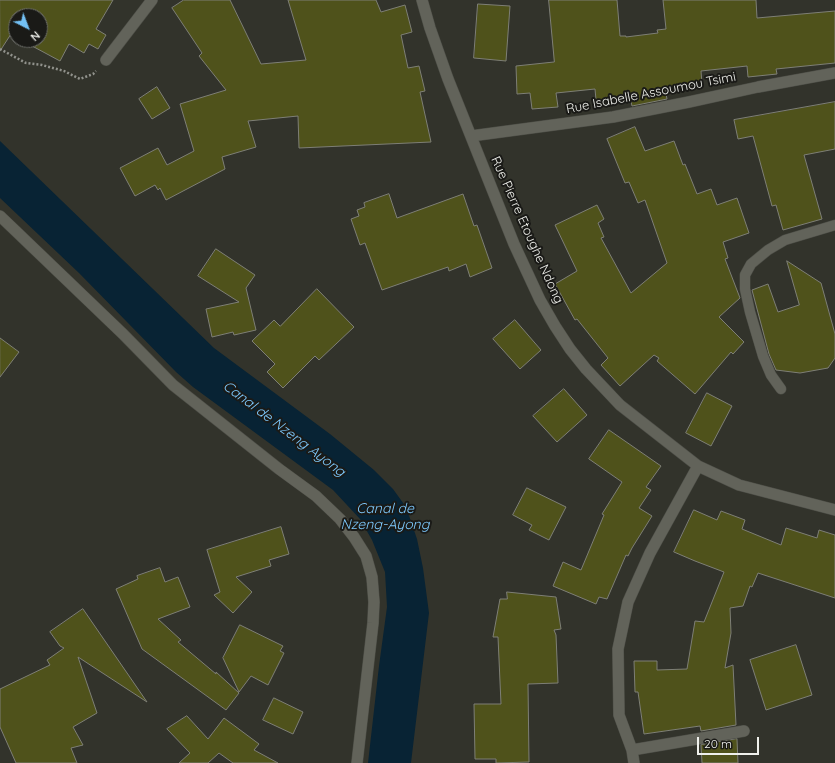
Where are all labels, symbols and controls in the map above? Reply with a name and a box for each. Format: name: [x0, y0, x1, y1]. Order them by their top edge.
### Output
north arrow: [8, 8, 48, 48]
text: N: [28, 28, 43, 44]
street label: Rue Isabelle Assoumou Tsimi: [565, 69, 737, 117]
street label: Rue Pierre Etoughe Ndong: [487, 154, 567, 306]
water label: Canal de Nzeng Ayong: [220, 378, 348, 480]
water label: Canal de Nzeng-Ayong: [341, 501, 429, 534]
scale bar: [699, 729, 761, 755]
text: 20 m: [704, 736, 732, 751]

